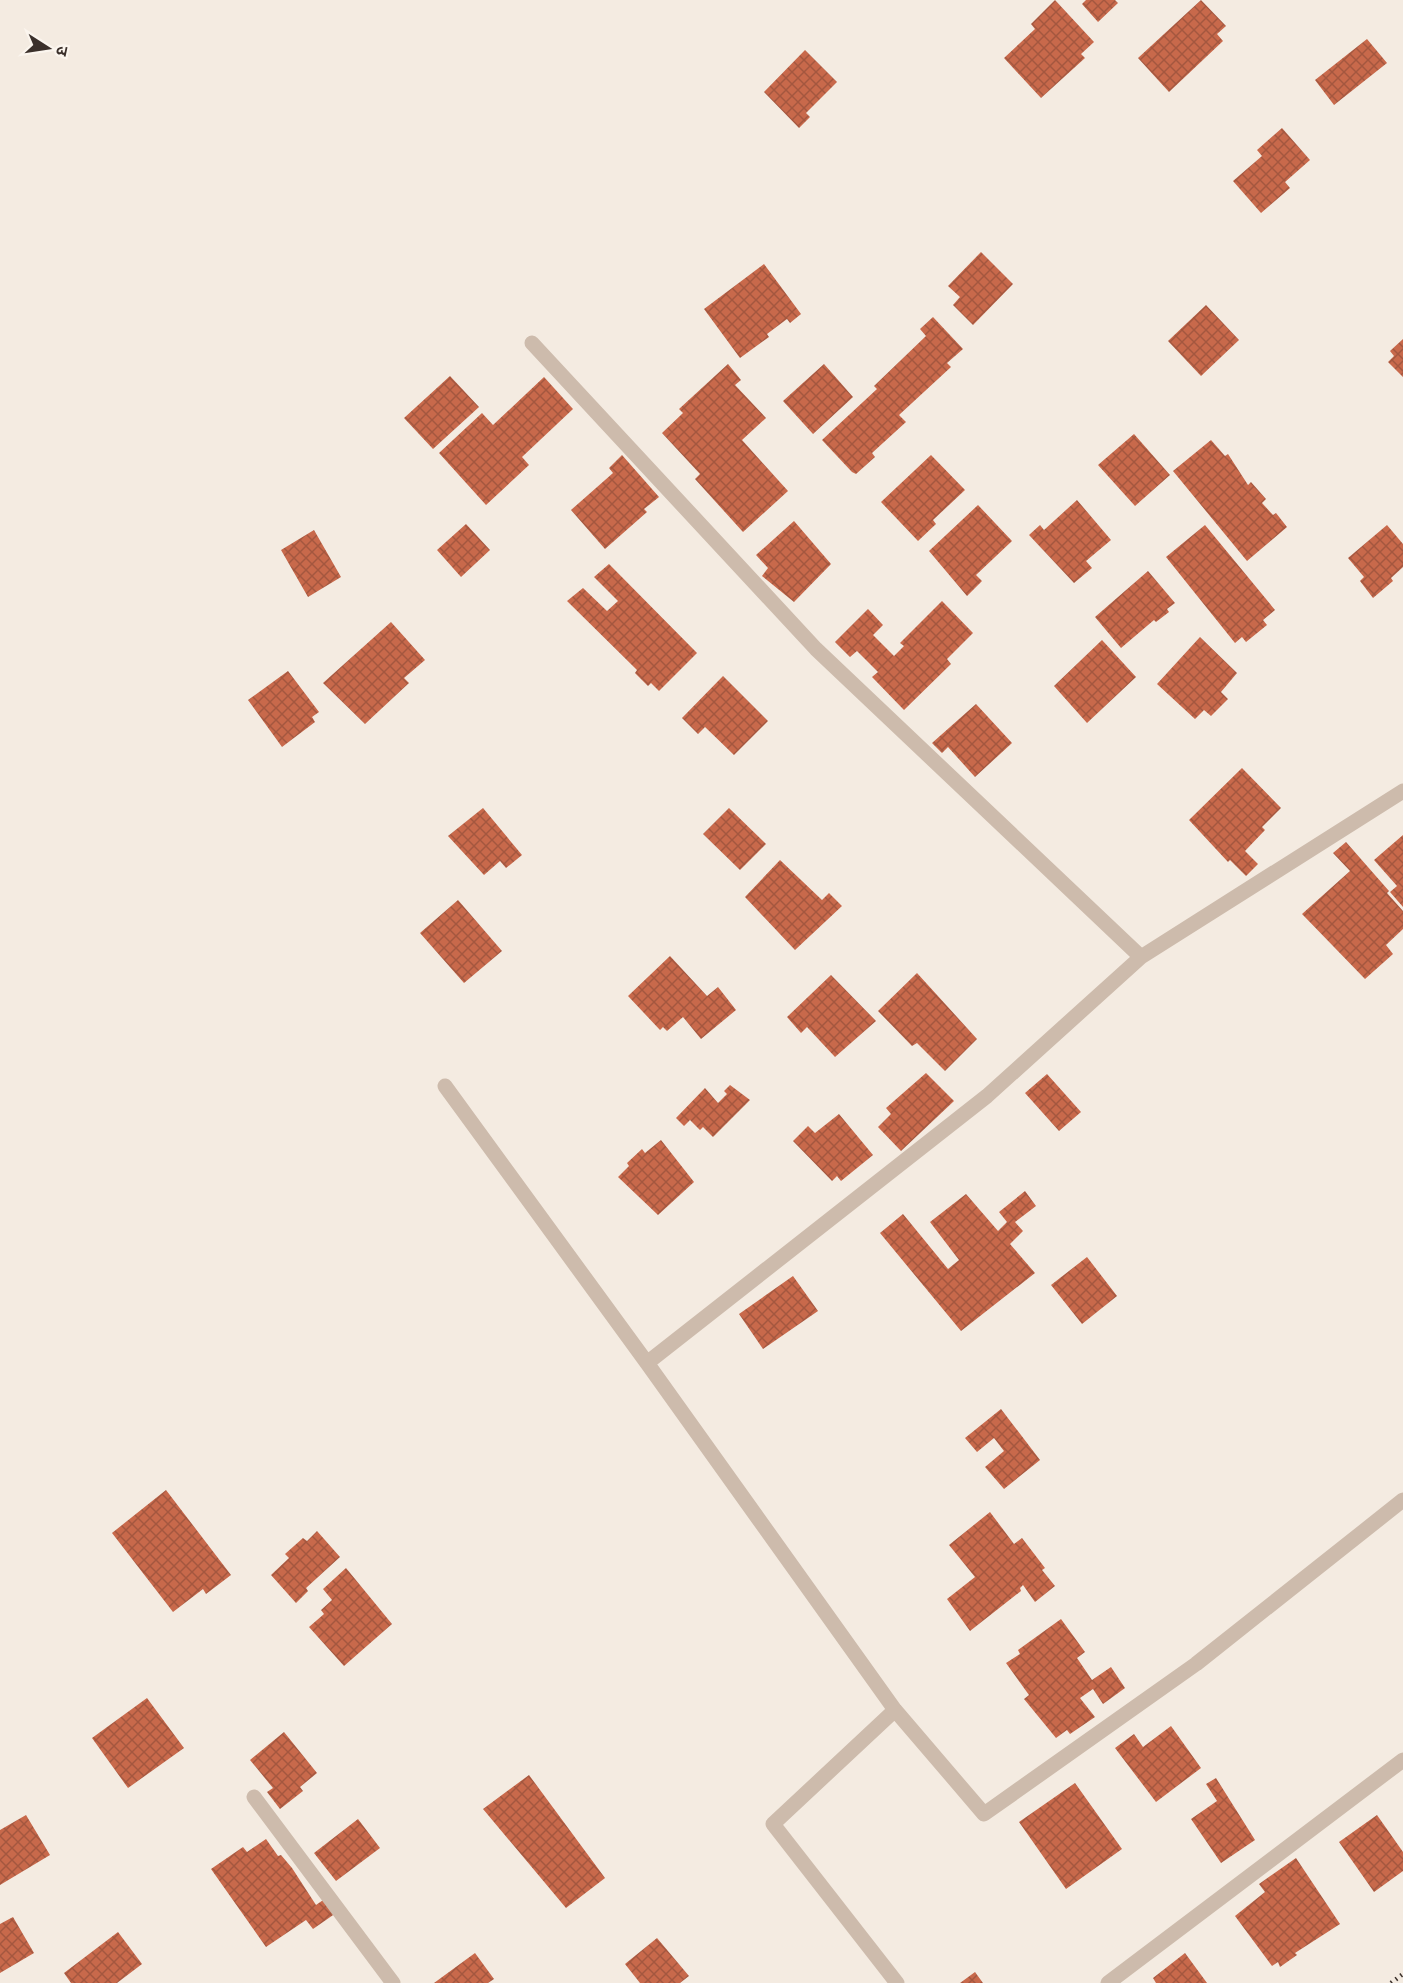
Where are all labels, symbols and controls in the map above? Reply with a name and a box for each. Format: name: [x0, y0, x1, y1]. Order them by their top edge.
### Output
north arrow: [18, 18, 78, 78]
text: उ: [52, 44, 72, 58]

